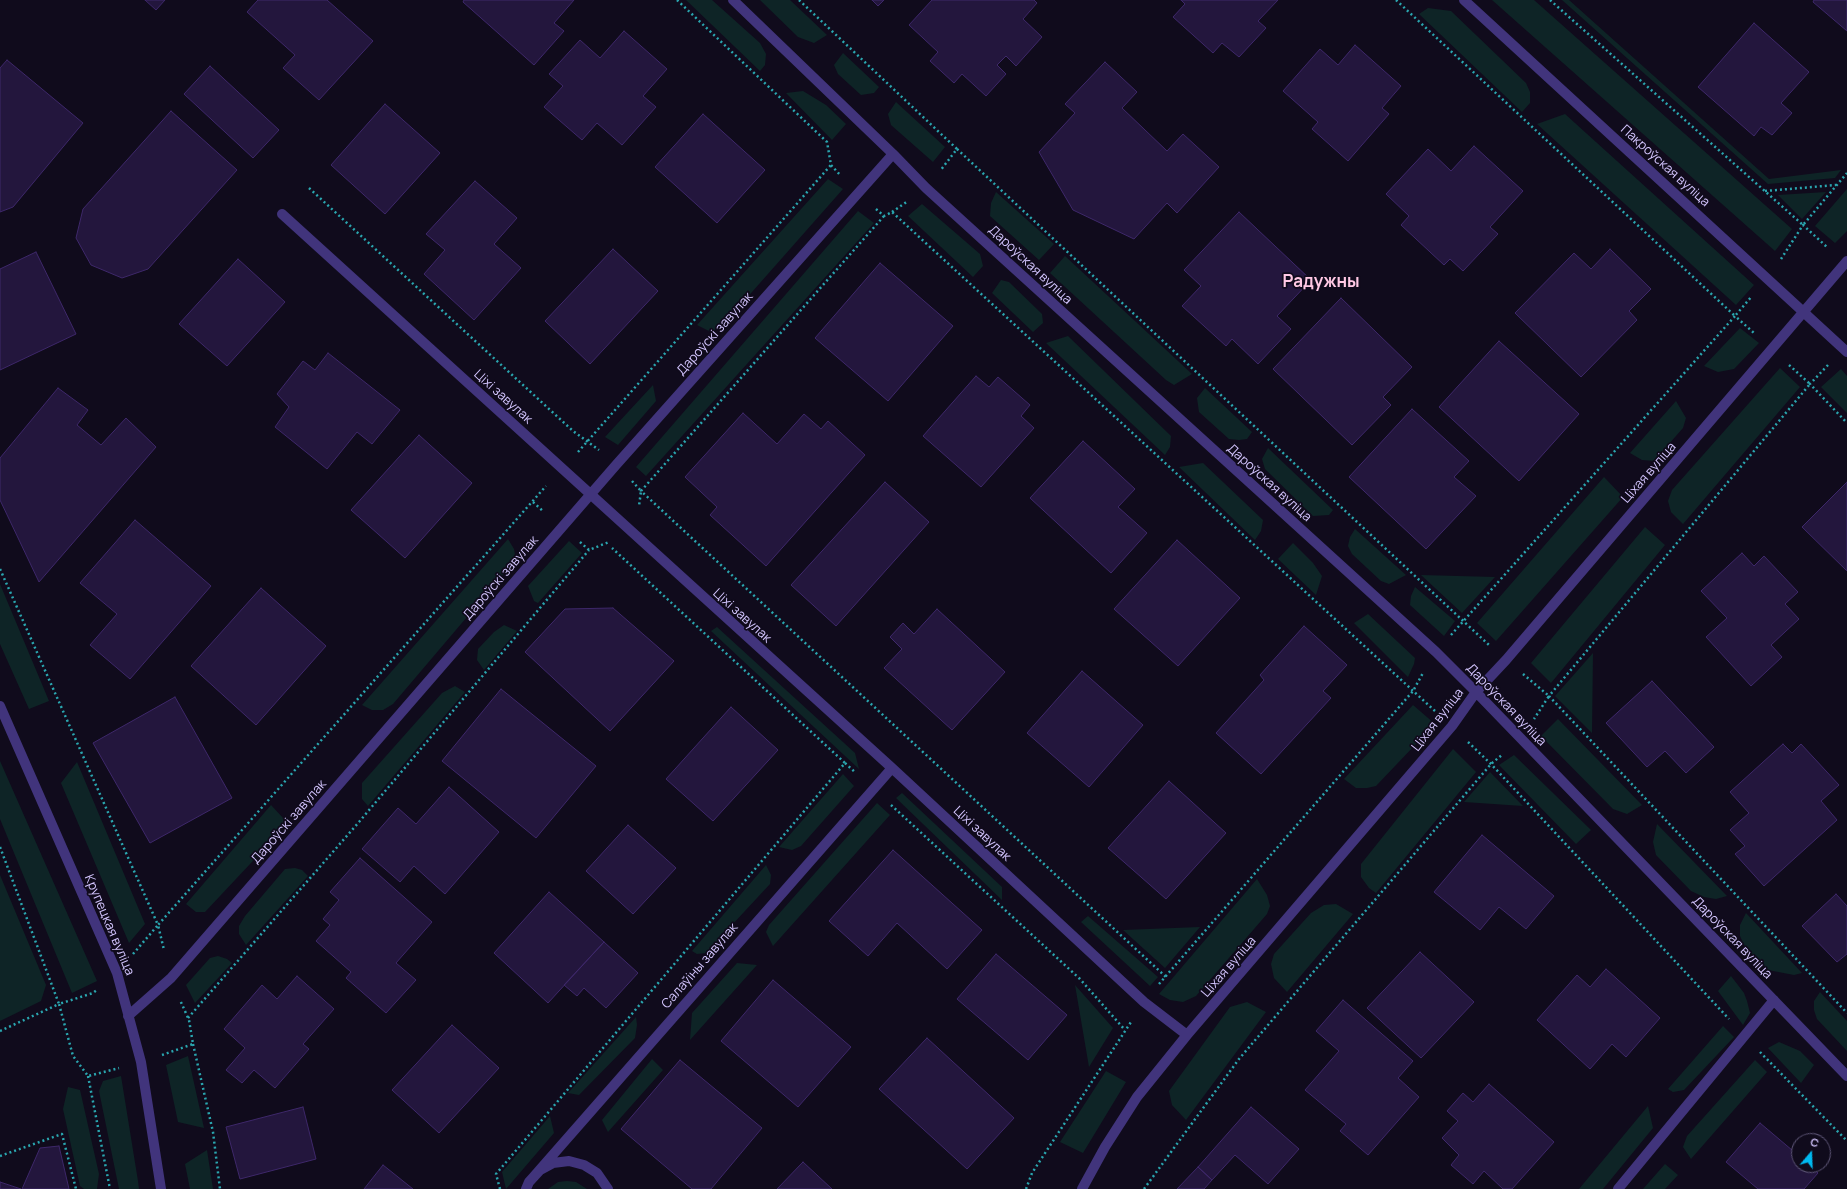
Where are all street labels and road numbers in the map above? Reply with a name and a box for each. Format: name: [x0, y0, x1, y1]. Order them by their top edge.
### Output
street label: Пакроўская вуліца: [1617, 122, 1713, 210]
street label: Дароўская вуліца: [985, 222, 1075, 308]
street label: Дароўскі завулак: [674, 289, 756, 379]
street label: Ціхі завулак: [471, 367, 535, 427]
street label: Ціхая вуліца: [1618, 439, 1680, 507]
street label: Дароўская вуліца: [1223, 441, 1315, 525]
street label: Дароўскі завулак: [460, 533, 542, 623]
street label: Ціхі завулак: [710, 586, 774, 646]
street label: Дароўская вуліца: [1463, 661, 1549, 749]
street label: Ціхая вуліца: [1409, 686, 1467, 754]
street label: Дароўскі завулак: [248, 777, 330, 867]
street label: Ціхі завулак: [950, 803, 1014, 865]
street label: Крупецкая вуліца: [81, 872, 137, 978]
street label: Дароўская вуліца: [1689, 894, 1775, 982]
street label: Салаўіны завулак: [659, 920, 741, 1012]
street label: Ціхая вуліца: [1198, 933, 1260, 1001]

